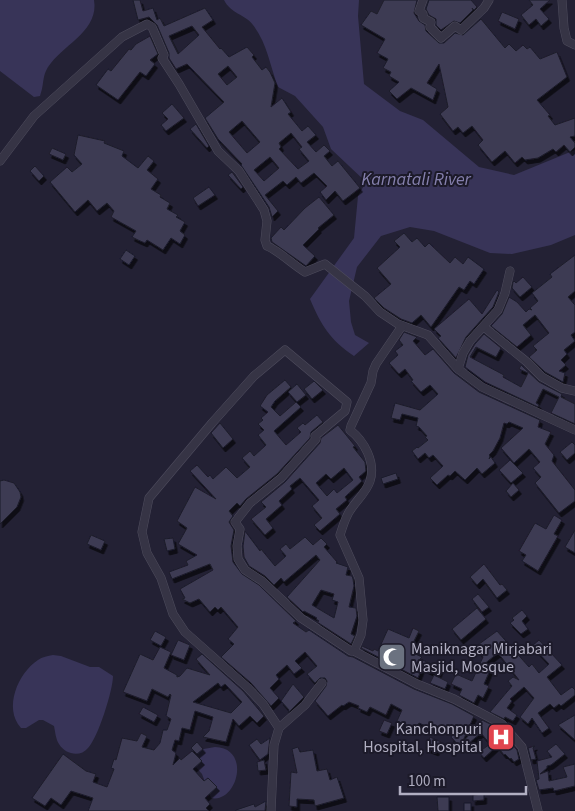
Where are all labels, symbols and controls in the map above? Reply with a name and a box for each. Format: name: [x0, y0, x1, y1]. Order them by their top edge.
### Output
water label: Karnatali River: [361, 167, 472, 192]
place label: Maniknagar Mirjabari Masjid, Mosque: [411, 638, 552, 678]
mosque icon: Maniknagar Mirjabari Masjid, Mosque: [377, 642, 407, 672]
place label: Kanchonpuri Hospital, Hospital: [363, 718, 482, 758]
hospital icon: Kanchonpuri Hospital, Hospital: [486, 722, 516, 752]
scale bar: [400, 764, 526, 796]
text: 100 m: [408, 771, 446, 792]

